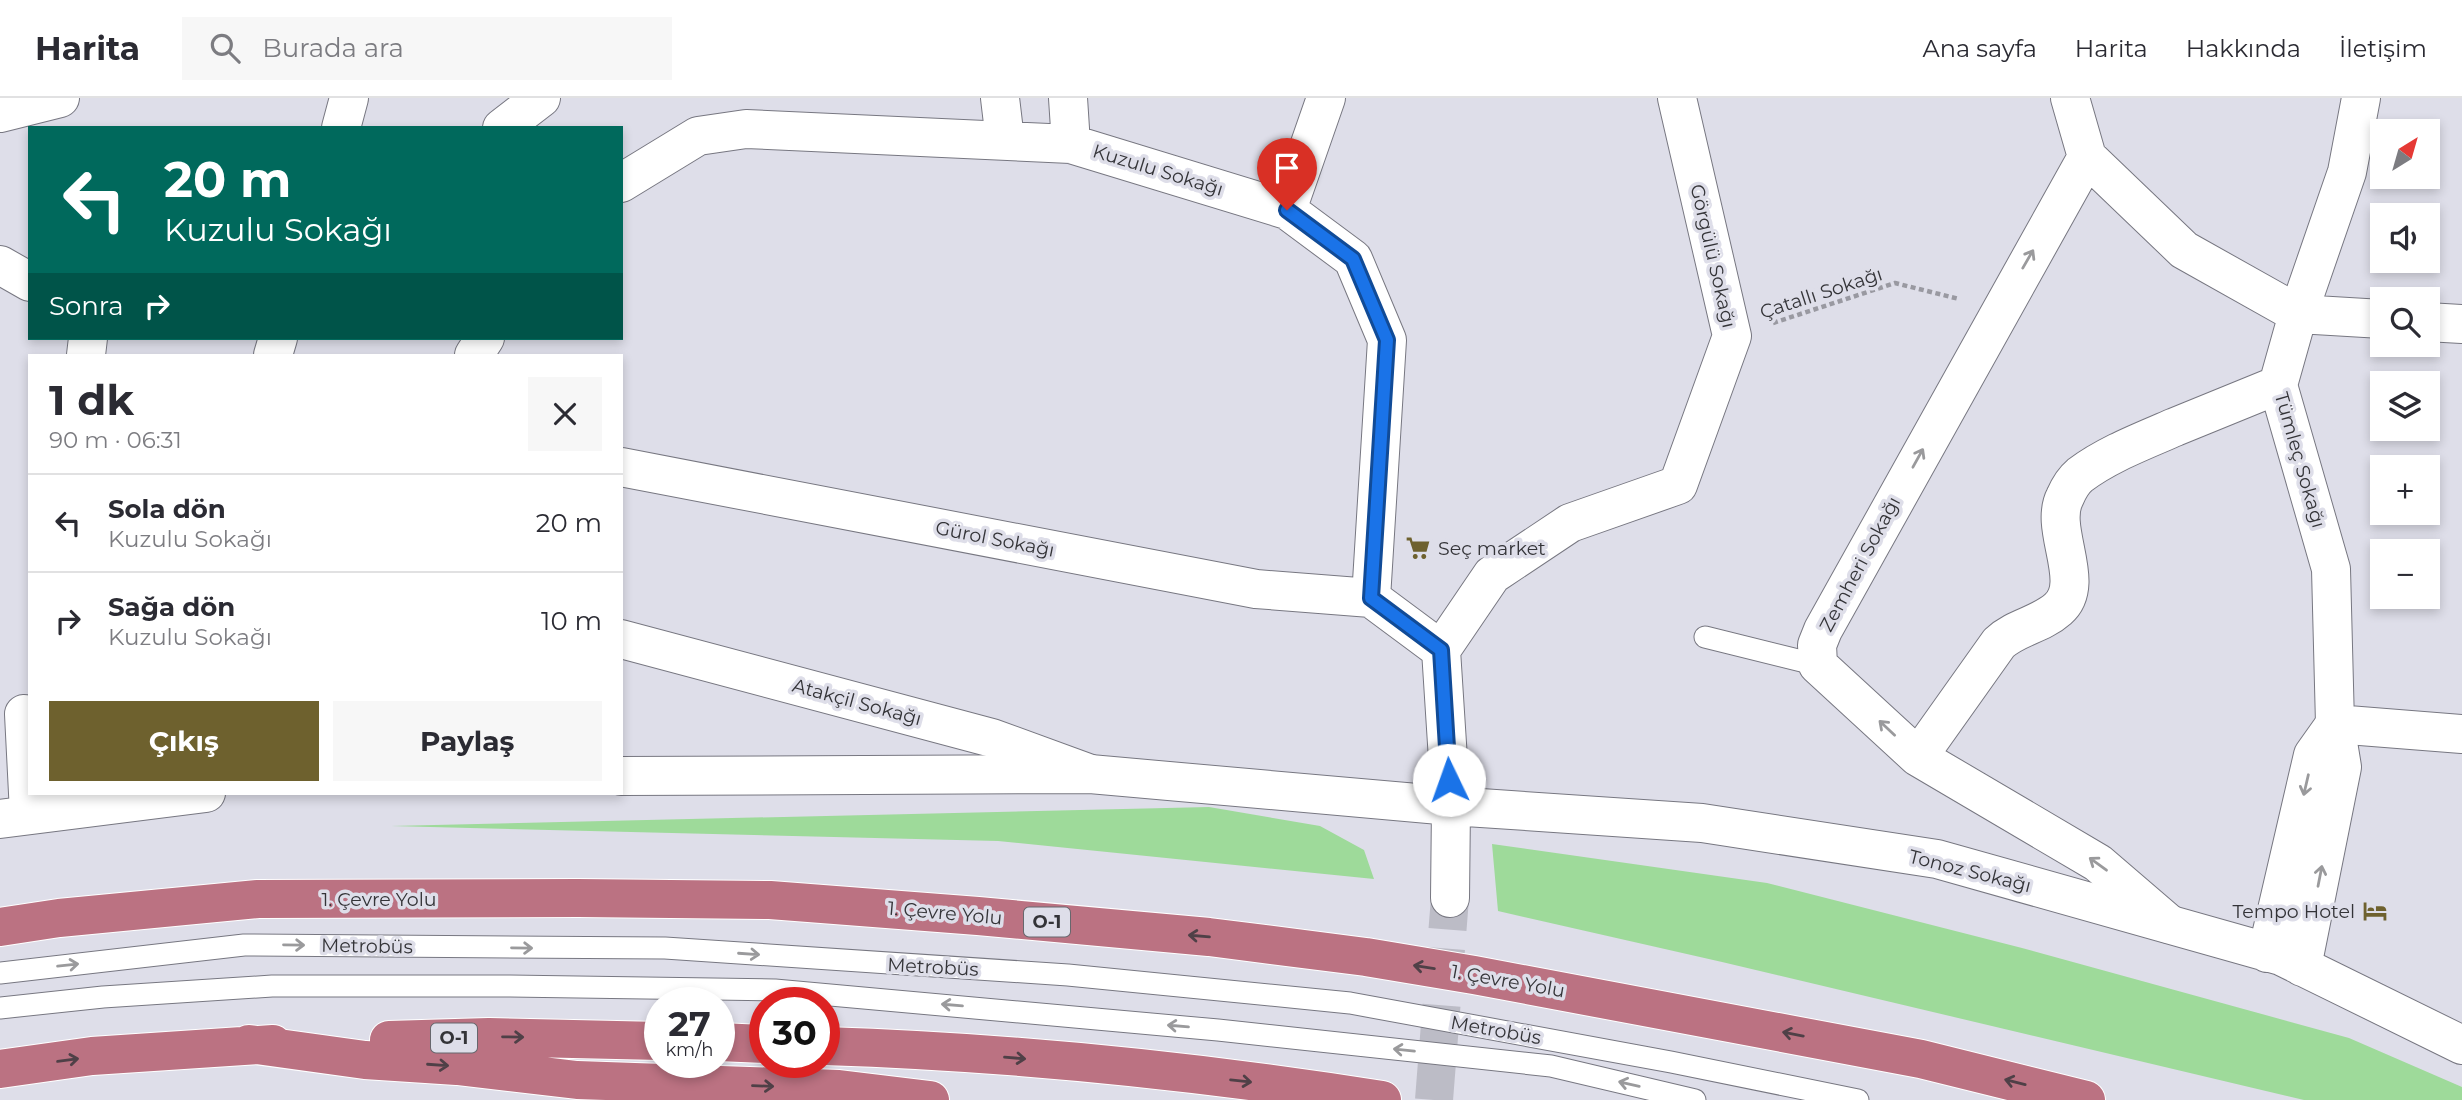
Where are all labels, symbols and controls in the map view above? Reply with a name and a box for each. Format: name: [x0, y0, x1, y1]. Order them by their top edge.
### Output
search box: [182, 17, 672, 80]
text: Harita: [35, 28, 140, 68]
icon: search: [206, 29, 244, 67]
text: Burada ara: [262, 32, 404, 64]
text: Ana sayfa: [1922, 34, 2037, 63]
text: Harita: [2075, 34, 2148, 63]
text: Hakkında: [2186, 34, 2301, 63]
text: İletişim: [2339, 34, 2427, 63]
north arrow: [2370, 119, 2440, 189]
map controls: [2370, 119, 2440, 609]
pin: [1257, 138, 1317, 210]
street label: Kuzulu Sokağı: [1090, 139, 1226, 201]
icon: arrive: [1268, 149, 1306, 187]
text: 20 m: [164, 150, 291, 209]
icon: left: [49, 154, 140, 245]
street label: Görgülü Sokağı: [1685, 182, 1741, 330]
button: sound: [2370, 203, 2440, 273]
text: Kuzulu Sokağı: [164, 210, 392, 249]
one-way arrow: [2021, 250, 2035, 270]
street label: Çatallı Sokağı: [1757, 262, 1885, 324]
icon: right: [138, 287, 176, 325]
button: search: [2370, 287, 2440, 357]
text: Sonra: [49, 290, 124, 322]
button: layers: [2370, 371, 2440, 441]
text: 1 dk: [49, 374, 134, 426]
button: close: [528, 377, 602, 451]
street label: Tümleç Sokağı: [2270, 390, 2330, 530]
text: 90 m · 06:31: [49, 426, 182, 454]
one-way arrow: [1912, 448, 1925, 469]
button: +: [2370, 455, 2440, 525]
text: Sola dön: [108, 493, 226, 525]
street label: Zemheri Sokağı: [1815, 493, 1905, 635]
icon: left: [49, 504, 87, 542]
text: 20 m: [536, 507, 602, 539]
street label: Gürol Sokağı: [933, 516, 1057, 562]
text: Kuzulu Sokağı: [108, 525, 272, 553]
supermarket icon: Seç market: [1404, 534, 1432, 562]
place label: Seç market: [1438, 537, 1546, 560]
button: −: [2370, 539, 2440, 609]
text: Sağa dön: [108, 591, 235, 623]
icon: right: [49, 602, 87, 640]
text: 10 m: [541, 605, 602, 637]
text: Kuzulu Sokağı: [108, 623, 272, 651]
street label: Atakçil Sokağı: [790, 674, 924, 730]
button: Çıkış: [49, 701, 319, 781]
button: Paylaş: [333, 701, 602, 781]
one-way arrow: [1879, 720, 1896, 737]
position arrow: [1412, 743, 1486, 817]
one-way arrow: [2299, 773, 2312, 796]
street label: Tonoz Sokağı: [1906, 845, 2034, 897]
one-way arrow: [2089, 857, 2108, 871]
one-way arrow: [2313, 865, 2327, 888]
street label: 1. Çevre Yolu: [321, 888, 437, 911]
street label: 1. Çevre Yolu: [887, 897, 1003, 929]
hotel icon: Tempo Hotel: [2361, 897, 2389, 925]
place label: Tempo Hotel: [2232, 900, 2355, 923]
road number: O-1: [1024, 908, 1070, 936]
one-way arrow: [1188, 929, 1211, 942]
street label: Metrobüs: [321, 934, 413, 958]
one-way arrow: [282, 939, 305, 952]
one-way arrow: [510, 941, 533, 955]
one-way arrow: [737, 948, 760, 961]
street label: Metrobüs: [887, 953, 979, 981]
one-way arrow: [56, 958, 79, 971]
one-way arrow: [1413, 960, 1436, 973]
street label: 1. Çevre Yolu: [1449, 960, 1567, 1002]
speed limit sign: 30: [749, 987, 840, 1078]
one-way arrow: [941, 998, 963, 1011]
text: 27: [668, 1002, 711, 1045]
street label: Metrobüs: [1449, 1011, 1543, 1049]
one-way arrow: [1167, 1019, 1190, 1032]
road number: O-1: [431, 1023, 477, 1052]
one-way arrow: [1782, 1027, 1805, 1040]
one-way arrow: [501, 1031, 524, 1044]
text: km/h: [665, 1039, 714, 1061]
one-way arrow: [1394, 1044, 1416, 1057]
one-way arrow: [1003, 1052, 1025, 1065]
one-way arrow: [56, 1053, 78, 1066]
one-way arrow: [426, 1059, 449, 1072]
one-way arrow: [1229, 1074, 1252, 1087]
one-way arrow: [2004, 1075, 2027, 1088]
one-way arrow: [1618, 1077, 1641, 1091]
one-way arrow: [751, 1080, 774, 1093]

